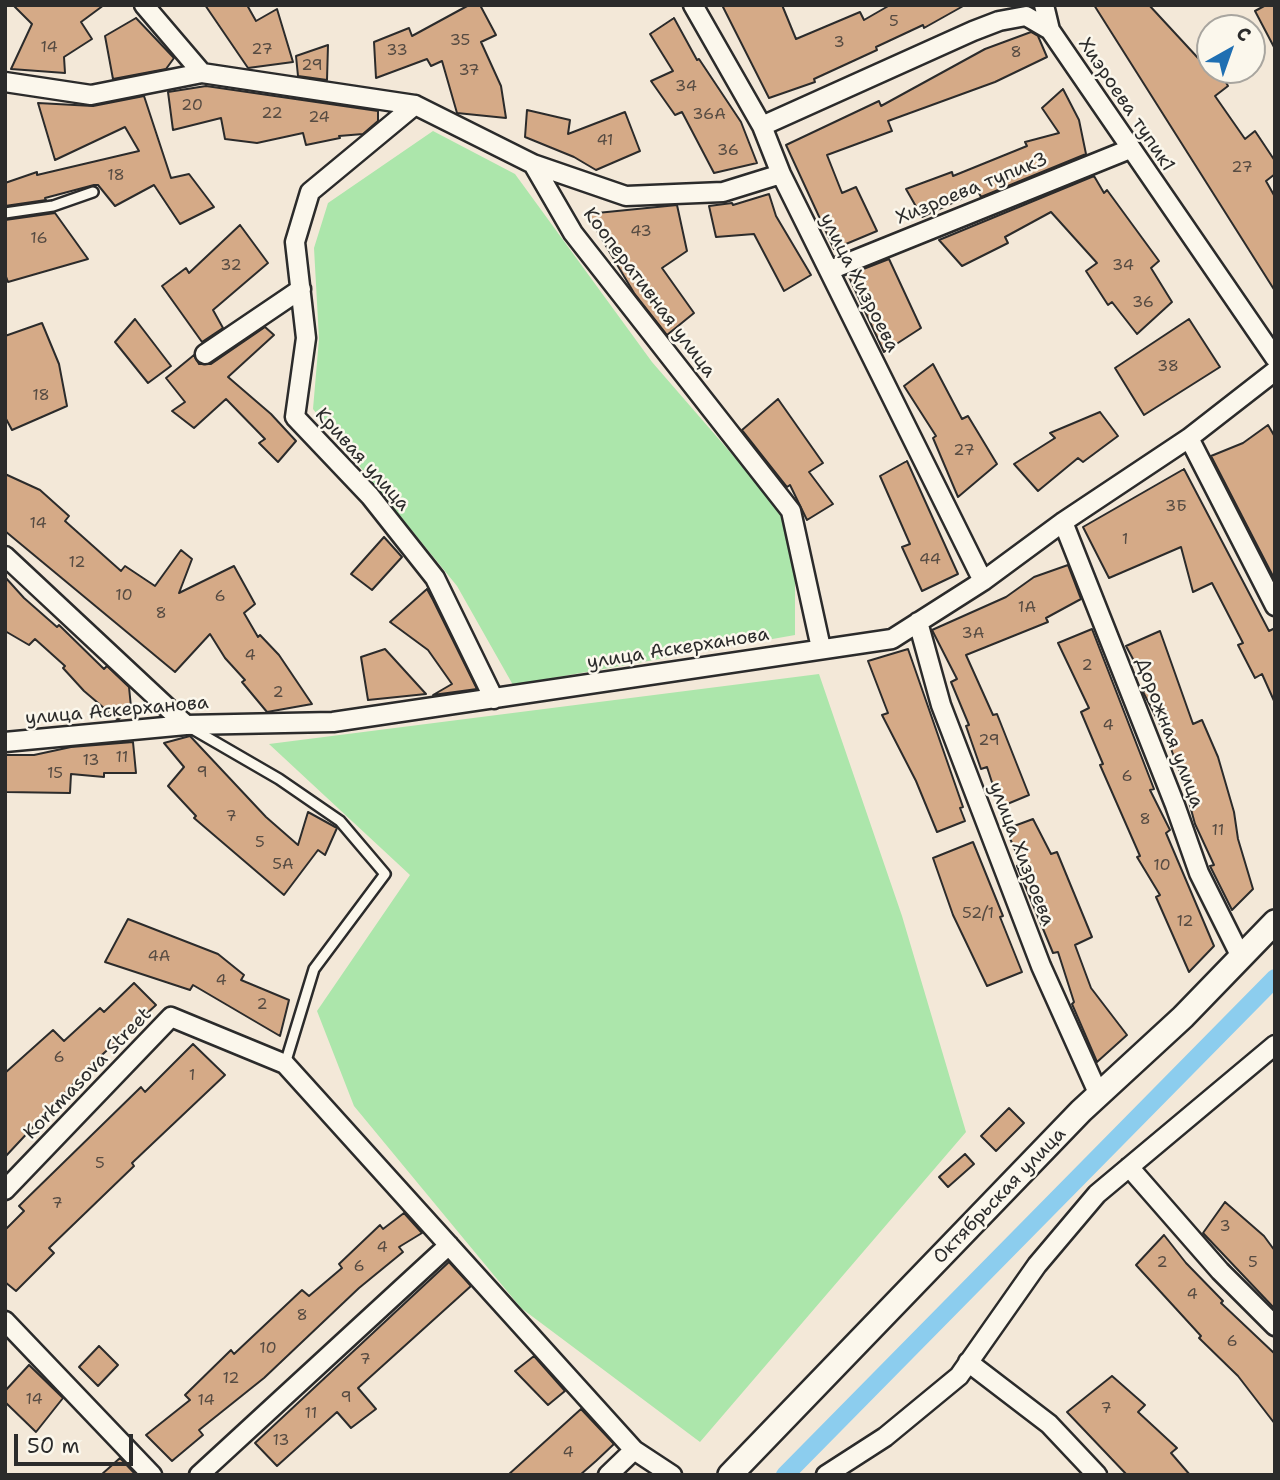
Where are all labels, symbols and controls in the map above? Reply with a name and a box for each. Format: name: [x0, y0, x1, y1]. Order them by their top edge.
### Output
house number: 5: [889, 12, 899, 32]
north arrow: [1196, 14, 1266, 84]
text: С: [1231, 21, 1256, 47]
house number: 35: [450, 31, 470, 51]
house number: 3: [833, 33, 845, 53]
street label: Хиэроева тупик1: [1073, 34, 1179, 176]
house number: 14: [40, 38, 58, 58]
house number: 27: [251, 40, 273, 60]
house number: 33: [386, 41, 408, 61]
house number: 8: [1010, 43, 1022, 63]
house number: 29: [301, 56, 323, 76]
house number: 37: [458, 61, 480, 81]
house number: 34: [675, 77, 697, 97]
house number: 20: [181, 96, 203, 116]
house number: 22: [261, 104, 283, 124]
house number: 36А: [692, 105, 726, 125]
house number: 24: [308, 108, 330, 128]
house number: 41: [596, 131, 614, 151]
house number: 36: [717, 141, 739, 161]
street label: Хизроева тупик3: [893, 148, 1051, 230]
house number: 27: [1231, 158, 1253, 178]
house number: 18: [107, 166, 125, 186]
street label: Кооперативная улица: [578, 204, 720, 382]
street label: улица Хизроева: [814, 210, 904, 356]
house number: 43: [630, 222, 652, 242]
house number: 16: [30, 229, 48, 249]
house number: 32: [220, 256, 242, 276]
house number: 34: [1112, 256, 1134, 276]
house number: 36: [1132, 293, 1154, 313]
house number: 38: [1157, 357, 1179, 377]
house number: 18: [32, 386, 50, 406]
street label: Кривая улица: [310, 404, 414, 516]
house number: 27: [953, 441, 975, 461]
house number: 3Б: [1165, 497, 1187, 517]
house number: 14: [29, 514, 47, 534]
house number: 1: [1122, 530, 1128, 550]
house number: 44: [919, 550, 941, 570]
house number: 12: [68, 553, 86, 573]
house number: 10: [115, 586, 133, 606]
house number: 6: [214, 587, 226, 607]
house number: 1А: [1018, 598, 1036, 618]
house number: 8: [155, 604, 167, 624]
street label: улица Аскерханова: [585, 623, 771, 675]
house number: 3А: [962, 624, 984, 644]
house number: 4: [244, 646, 256, 666]
street label: Дорожная улица: [1130, 655, 1208, 811]
house number: 2: [1081, 656, 1093, 676]
house number: 2: [272, 683, 284, 703]
street label: улица Аскерханова: [24, 692, 210, 730]
house number: 4: [1102, 716, 1114, 736]
house number: 29: [978, 731, 1000, 751]
house number: 11: [116, 748, 128, 768]
house number: 13: [82, 751, 100, 771]
house number: 9: [196, 763, 208, 783]
house number: 15: [47, 764, 63, 784]
house number: 6: [1121, 767, 1133, 787]
street label: улица Хизроева: [983, 779, 1059, 929]
house number: 7: [225, 807, 237, 827]
house number: 8: [1139, 810, 1151, 830]
house number: 11: [1212, 821, 1224, 841]
house number: 5: [255, 833, 265, 853]
house number: 5А: [272, 855, 294, 875]
house number: 10: [1153, 856, 1171, 876]
house number: 52/1: [962, 904, 994, 924]
house number: 12: [1176, 912, 1194, 932]
house number: 4А: [148, 947, 170, 967]
house number: 4: [215, 971, 227, 991]
house number: 2: [256, 995, 268, 1015]
street label: Korkmasova Street: [19, 1004, 157, 1144]
house number: 6: [53, 1048, 65, 1068]
house number: 1: [189, 1066, 195, 1086]
street label: Октябрьская улица: [929, 1123, 1071, 1269]
house number: 5: [95, 1154, 105, 1174]
house number: 7: [51, 1194, 63, 1214]
house number: 3: [1219, 1217, 1231, 1237]
house number: 4: [376, 1238, 388, 1258]
house number: 2: [1156, 1253, 1168, 1273]
house number: 5: [1248, 1253, 1258, 1273]
house number: 6: [353, 1257, 365, 1277]
house number: 4: [1186, 1285, 1198, 1305]
house number: 8: [296, 1306, 308, 1326]
house number: 6: [1226, 1332, 1238, 1352]
house number: 10: [259, 1339, 277, 1359]
house number: 7: [359, 1350, 371, 1370]
house number: 12: [222, 1369, 240, 1389]
house number: 9: [340, 1388, 352, 1408]
house number: 14: [25, 1390, 43, 1410]
house number: 14: [197, 1391, 215, 1411]
house number: 7: [1100, 1399, 1112, 1419]
house number: 11: [305, 1404, 317, 1424]
scale bar: [18, 1420, 136, 1464]
house number: 13: [272, 1431, 290, 1451]
text: 50 m: [27, 1432, 80, 1460]
house number: 4: [562, 1443, 574, 1463]

